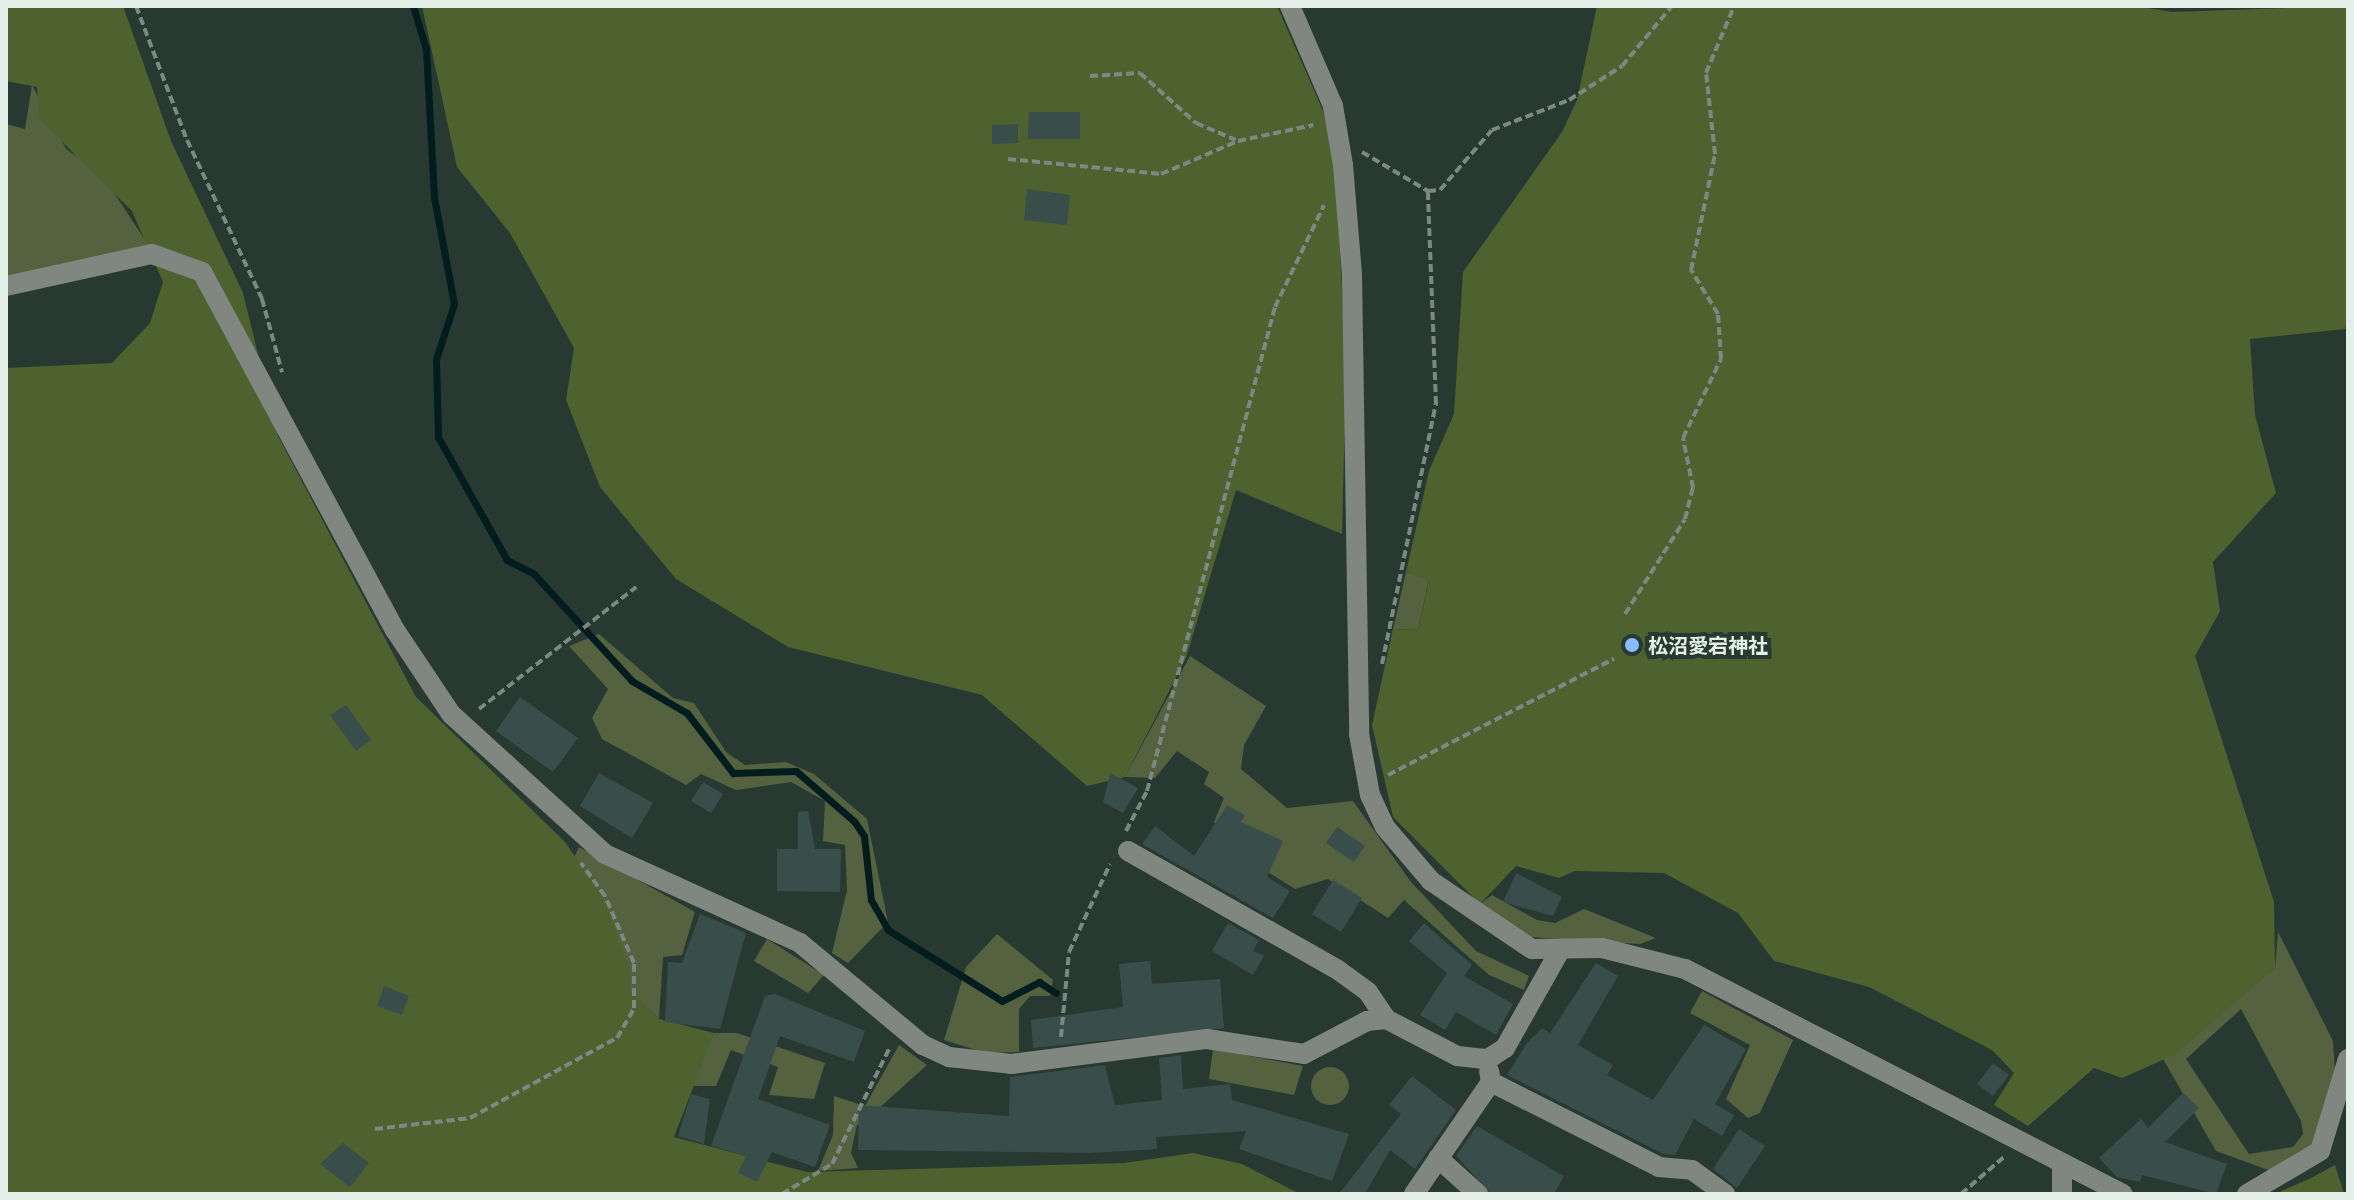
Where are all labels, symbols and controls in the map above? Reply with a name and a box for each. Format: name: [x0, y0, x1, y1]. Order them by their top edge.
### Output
place label: 松沼愛宕神社: [1648, 633, 1768, 657]
marker: 松沼愛宕神社: [1623, 636, 1641, 654]

